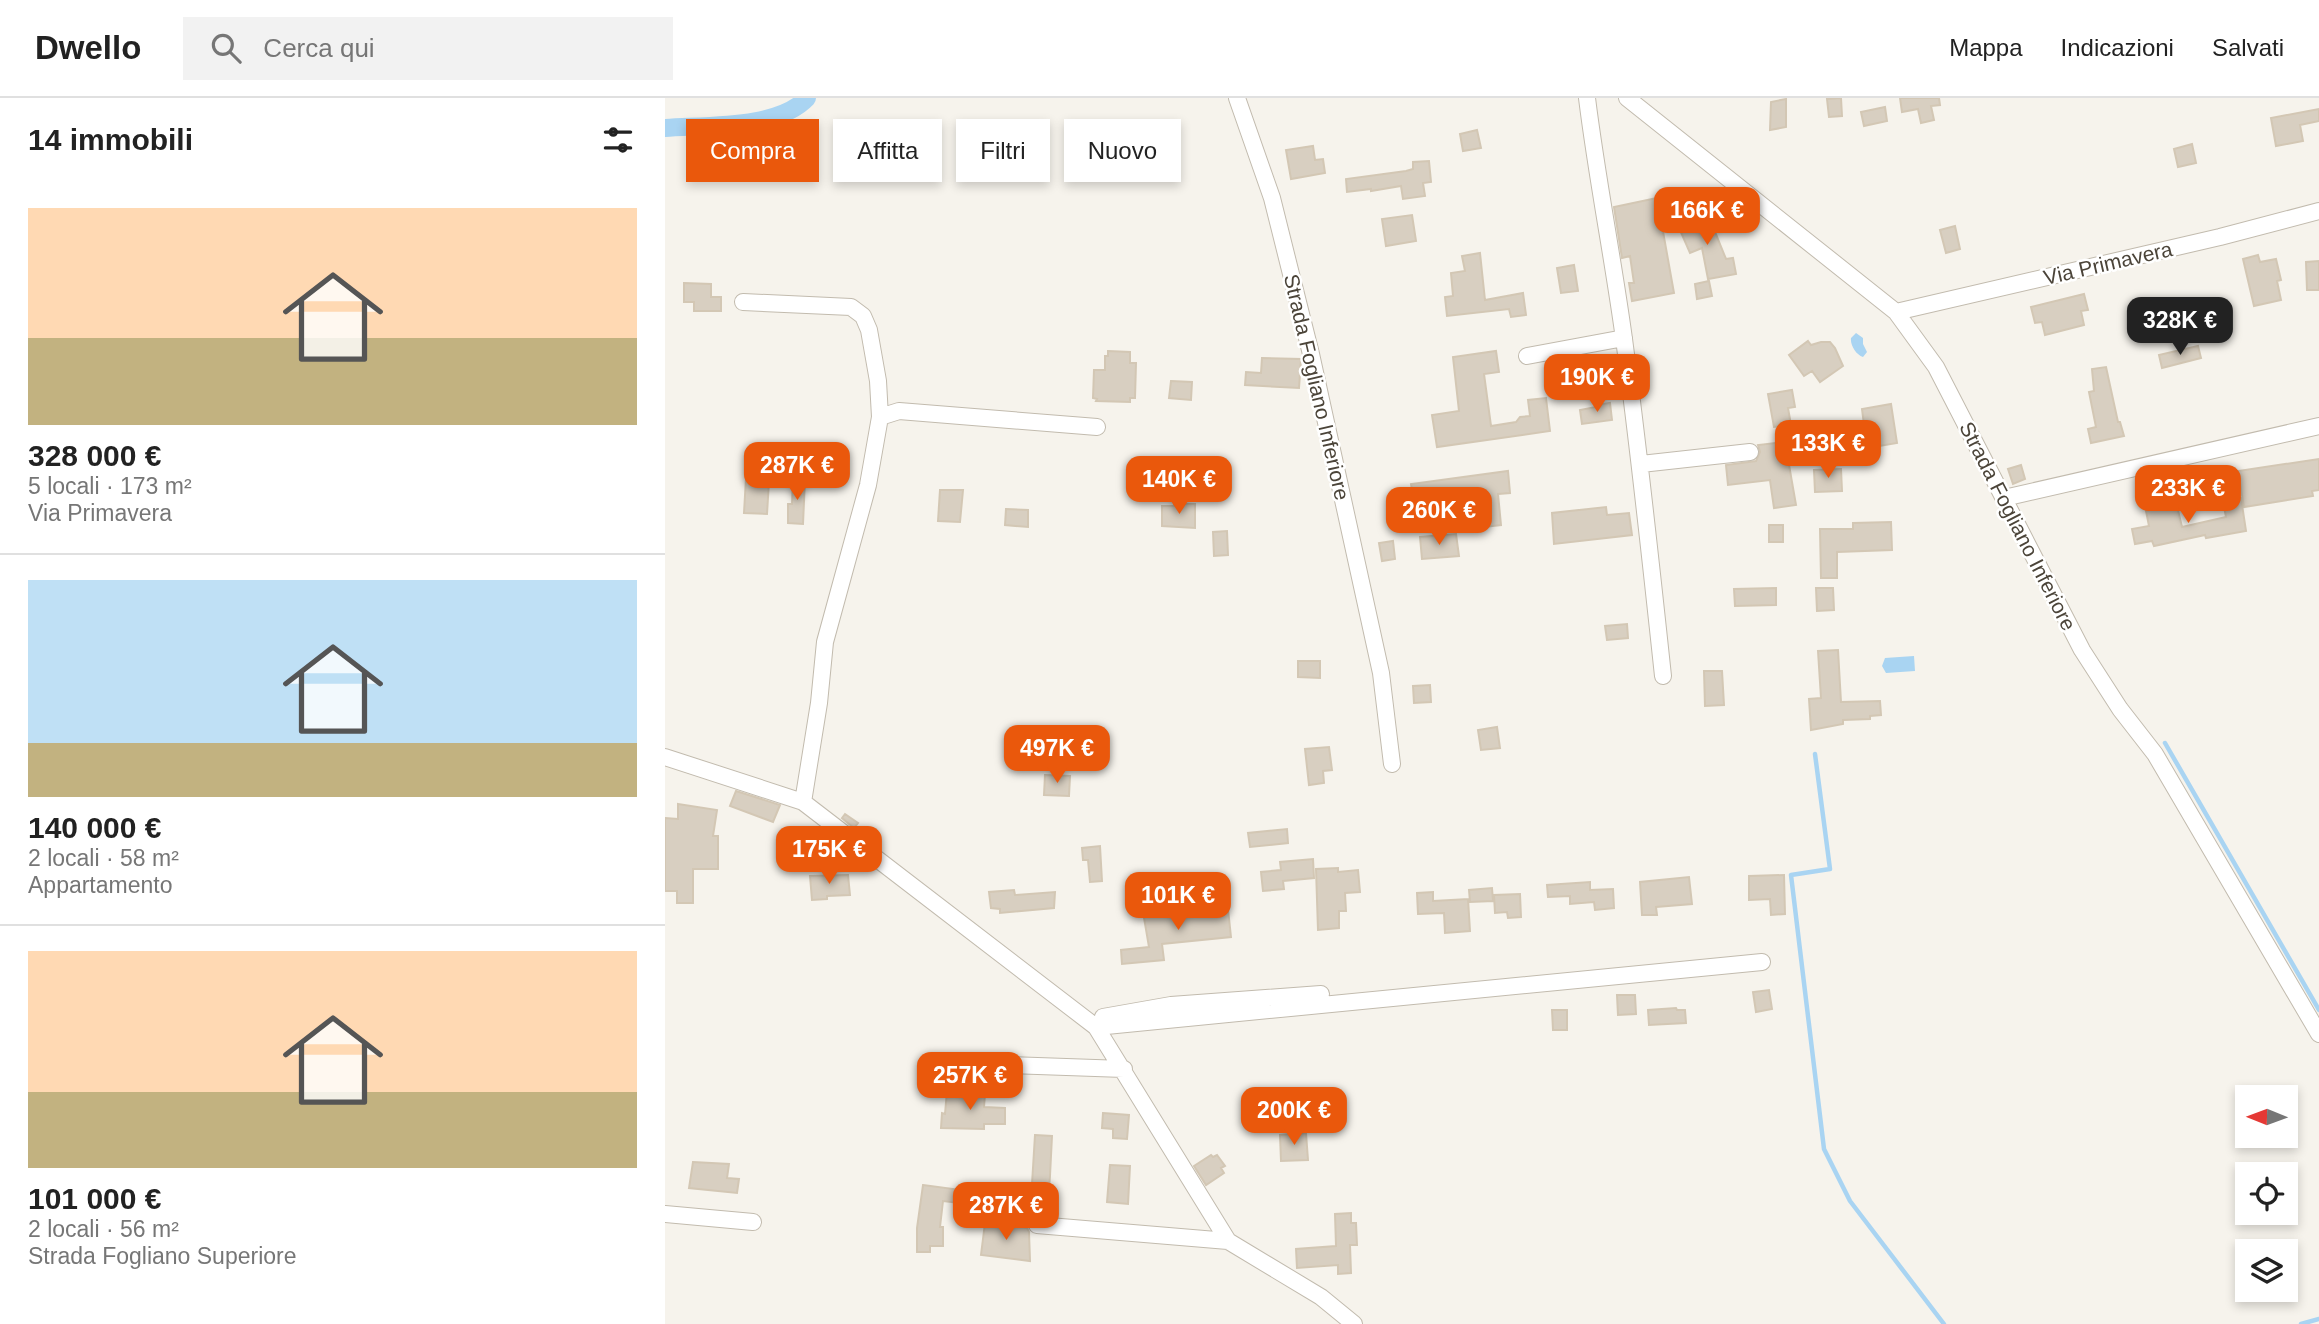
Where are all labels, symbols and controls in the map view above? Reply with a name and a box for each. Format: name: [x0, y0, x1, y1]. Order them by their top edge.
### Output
search box: [183, 17, 673, 80]
text: Dwello: [35, 29, 141, 66]
icon: search: [207, 29, 245, 67]
text: Cerca qui: [263, 33, 375, 63]
text: Mappa: [1949, 34, 2023, 61]
text: Indicazioni: [2061, 34, 2174, 61]
text: Salvati: [2212, 34, 2284, 61]
chip: Compra: [686, 119, 819, 182]
chip: Affitta: [833, 119, 942, 182]
chip: Filtri: [956, 119, 1050, 182]
chip: Nuovo: [1064, 119, 1181, 182]
icon: filters: [599, 121, 637, 159]
text: 14 immobili: [28, 123, 193, 156]
pin: 166K €: [1650, 188, 1764, 247]
text: 166K €: [1670, 197, 1744, 223]
street label: Via Primavera: [2041, 237, 2175, 289]
icon: home: [270, 254, 396, 380]
street label: Strada Fogliano Inferiore: [1280, 272, 1354, 502]
pin: 328K €: [2123, 298, 2237, 357]
text: 328K €: [2143, 307, 2217, 333]
pin: 190K €: [1540, 354, 1654, 414]
text: 190K €: [1560, 364, 1634, 390]
street label: Strada Fogliano Inferiore: [1955, 418, 2081, 634]
pin: 133K €: [1771, 420, 1885, 480]
text: 133K €: [1791, 430, 1865, 456]
text: 328 000 €: [28, 439, 161, 472]
pin: 287K €: [740, 442, 854, 502]
text: 287K €: [760, 452, 834, 478]
pin: 140K €: [1122, 456, 1236, 516]
text: 140K €: [1142, 466, 1216, 492]
pin: 233K €: [2131, 466, 2245, 525]
text: 5 locali · 173 m²: [28, 473, 192, 499]
text: 233K €: [2151, 475, 2225, 501]
pin: 260K €: [1382, 488, 1496, 547]
text: 260K €: [1402, 497, 1476, 523]
text: Via Primavera: [28, 500, 172, 526]
icon: home: [270, 626, 396, 752]
pin: 497K €: [1000, 726, 1114, 785]
text: 497K €: [1020, 735, 1094, 761]
text: 140 000 €: [28, 811, 161, 844]
pin: 175K €: [772, 826, 886, 886]
text: 175K €: [792, 836, 866, 862]
text: 2 locali · 58 m²: [28, 845, 179, 871]
text: Appartamento: [28, 872, 172, 898]
pin: 101K €: [1121, 872, 1235, 932]
text: 101K €: [1141, 882, 1215, 908]
icon: home: [270, 997, 396, 1123]
pin: 257K €: [913, 1052, 1027, 1112]
text: 257K €: [933, 1062, 1007, 1088]
north arrow: [2235, 1085, 2298, 1148]
map controls: [2235, 1085, 2298, 1302]
pin: 200K €: [1237, 1088, 1351, 1147]
text: 200K €: [1257, 1097, 1331, 1123]
button: locate: [2235, 1162, 2298, 1225]
text: 101 000 €: [28, 1182, 161, 1215]
pin: 287K €: [949, 1182, 1063, 1242]
text: 287K €: [969, 1192, 1043, 1218]
text: 2 locali · 56 m²: [28, 1216, 179, 1242]
button: layers: [2235, 1239, 2298, 1302]
text: Strada Fogliano Superiore: [28, 1243, 297, 1269]

